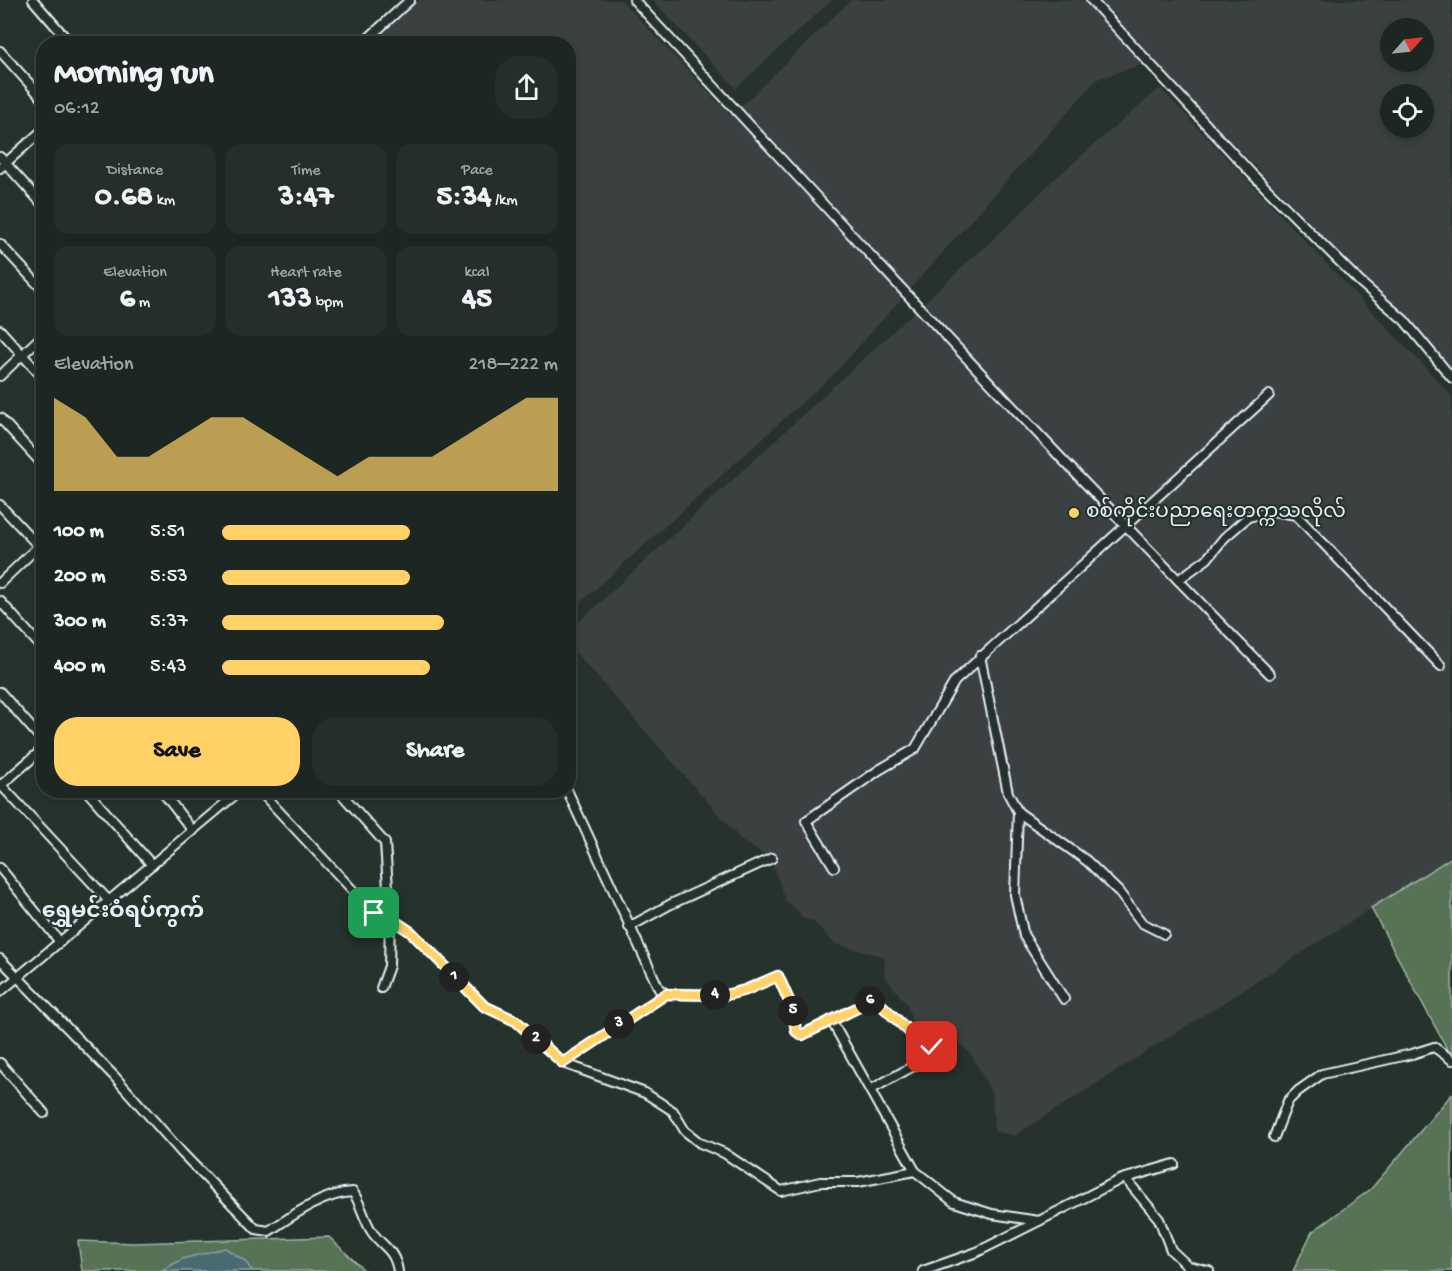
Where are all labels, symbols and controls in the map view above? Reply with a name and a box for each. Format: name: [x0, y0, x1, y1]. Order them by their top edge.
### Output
north arrow: [1380, 18, 1434, 72]
map controls: [1380, 18, 1434, 138]
text: Morning run: [54, 56, 214, 94]
button: share: [495, 56, 558, 119]
button: locate: [1380, 84, 1434, 138]
text: 06:12: [54, 98, 100, 121]
text: Distance: [107, 162, 163, 181]
text: Time: [291, 162, 321, 181]
text: Pace: [461, 162, 493, 181]
text: 0.68: [95, 181, 153, 216]
text: 3:47: [279, 181, 333, 216]
text: 5:34: [436, 181, 491, 216]
text: km: [153, 192, 175, 211]
text: /km: [491, 192, 518, 211]
text: Elevation: [103, 264, 167, 283]
text: Heart rate: [270, 264, 342, 283]
text: kcal: [465, 264, 489, 283]
text: 6: [120, 283, 135, 318]
text: 133: [269, 283, 312, 318]
text: 45: [462, 283, 492, 318]
text: m: [135, 294, 150, 313]
text: bpm: [312, 294, 343, 313]
text: Elevation: [54, 354, 134, 377]
text: 218–222 m: [469, 354, 558, 377]
place label: စစ်ကိုင်းပညာရေးတက္ကသလိုလ်: [1086, 496, 1346, 527]
marker: စစ်ကိုင်းပညာရေးတက္ကသလိုလ်: [1067, 506, 1081, 520]
text: 100 m: [54, 521, 104, 544]
text: 5:51: [150, 521, 185, 544]
text: 200 m: [54, 566, 105, 589]
text: 5:53: [150, 566, 188, 589]
text: 300 m: [54, 611, 106, 634]
text: 5:37: [150, 611, 188, 634]
text: 400 m: [54, 656, 105, 679]
text: 5:43: [150, 656, 187, 679]
button: Save: [54, 717, 300, 786]
button: Share: [312, 717, 558, 786]
pin: [348, 887, 399, 938]
district label: ရွှေမင်းဝံရပ်ကွက်: [42, 894, 204, 927]
icon: arrive: [357, 896, 390, 929]
pin: 1: [439, 962, 469, 992]
text: 1: [451, 967, 457, 986]
pin: 4: [700, 980, 730, 1010]
text: 4: [711, 985, 719, 1004]
pin: 6: [855, 986, 885, 1016]
text: 6: [866, 991, 874, 1010]
pin: 5: [778, 996, 808, 1026]
text: 5: [789, 1001, 797, 1020]
pin: 3: [604, 1009, 634, 1039]
text: 3: [615, 1014, 623, 1033]
pin: [906, 1021, 957, 1072]
pin: 2: [521, 1024, 551, 1054]
text: 2: [532, 1029, 540, 1048]
icon: check: [915, 1030, 948, 1063]

